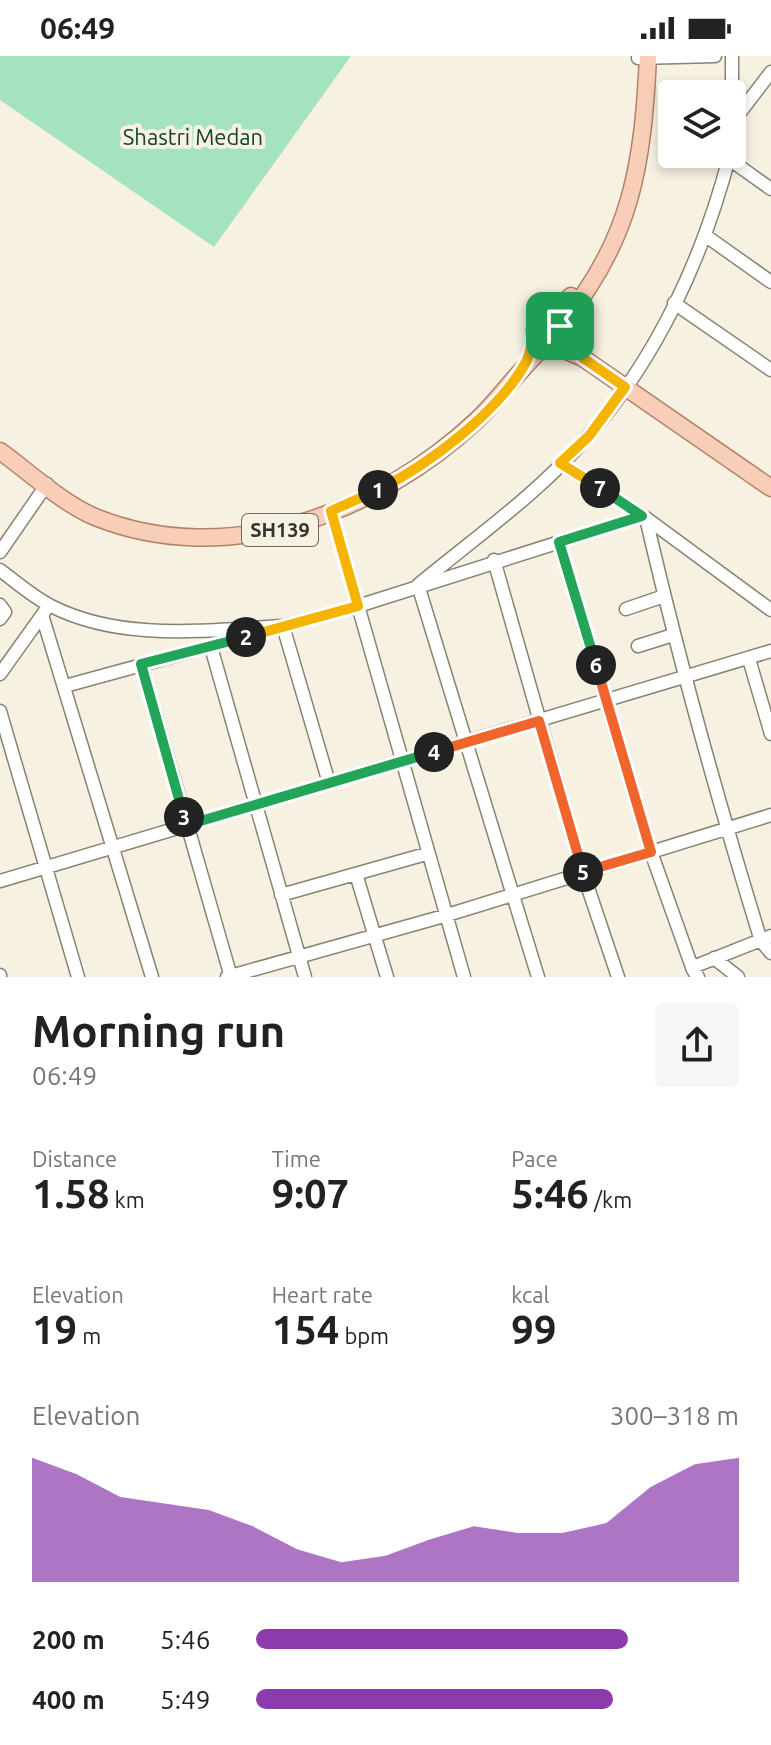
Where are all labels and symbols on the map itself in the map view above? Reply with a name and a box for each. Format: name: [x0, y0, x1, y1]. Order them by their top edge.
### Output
park label: Shastri Medan: [123, 124, 263, 149]
pin: [526, 292, 594, 360]
pin: 7: [580, 468, 620, 508]
pin: 1: [358, 470, 398, 510]
road number: SH139: [242, 514, 318, 546]
pin: 2: [226, 617, 266, 657]
pin: 6: [576, 645, 616, 685]
pin: 4: [414, 732, 454, 772]
pin: 3: [164, 797, 204, 837]
pin: 5: [563, 852, 603, 892]

